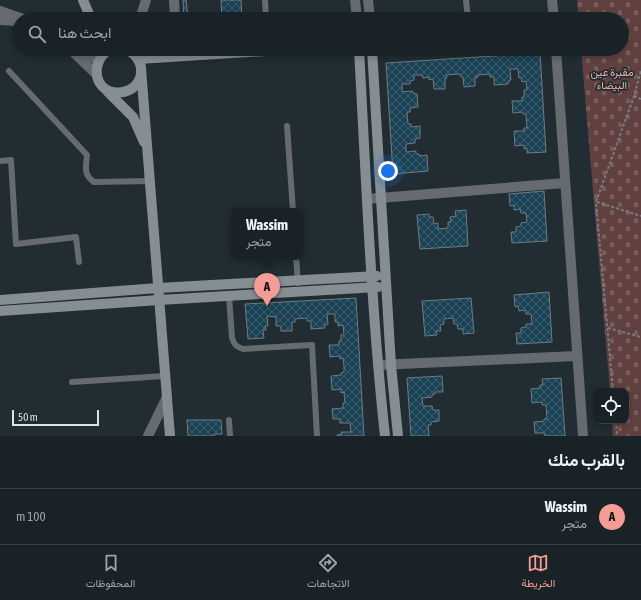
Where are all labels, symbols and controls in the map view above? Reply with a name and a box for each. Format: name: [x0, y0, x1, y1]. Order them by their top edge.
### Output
search box: [12, 12, 629, 56]
icon: search: [26, 23, 48, 45]
text: ابحث هنا: [58, 24, 112, 41]
park label: مقبرة عين البيضاء: [590, 66, 634, 92]
your location: [378, 161, 398, 181]
popup: [231, 208, 303, 260]
text: Wassim: [246, 216, 288, 233]
text: متجر: [246, 234, 271, 249]
pin: A: [254, 273, 280, 306]
map controls: [593, 388, 629, 424]
button: locate: [593, 388, 629, 424]
scale bar: [12, 408, 99, 427]
text: 50 m: [18, 411, 38, 423]
text: بالقرب منك: [548, 450, 625, 470]
text: Wassim: [545, 498, 587, 515]
text: 100 m: [16, 509, 46, 524]
text: A: [609, 509, 615, 524]
text: متجر: [562, 516, 587, 531]
tab: المحفوظات: [86, 552, 135, 593]
tab: الاتجاهات: [307, 552, 350, 593]
tab: الخريطة: [521, 552, 555, 593]

